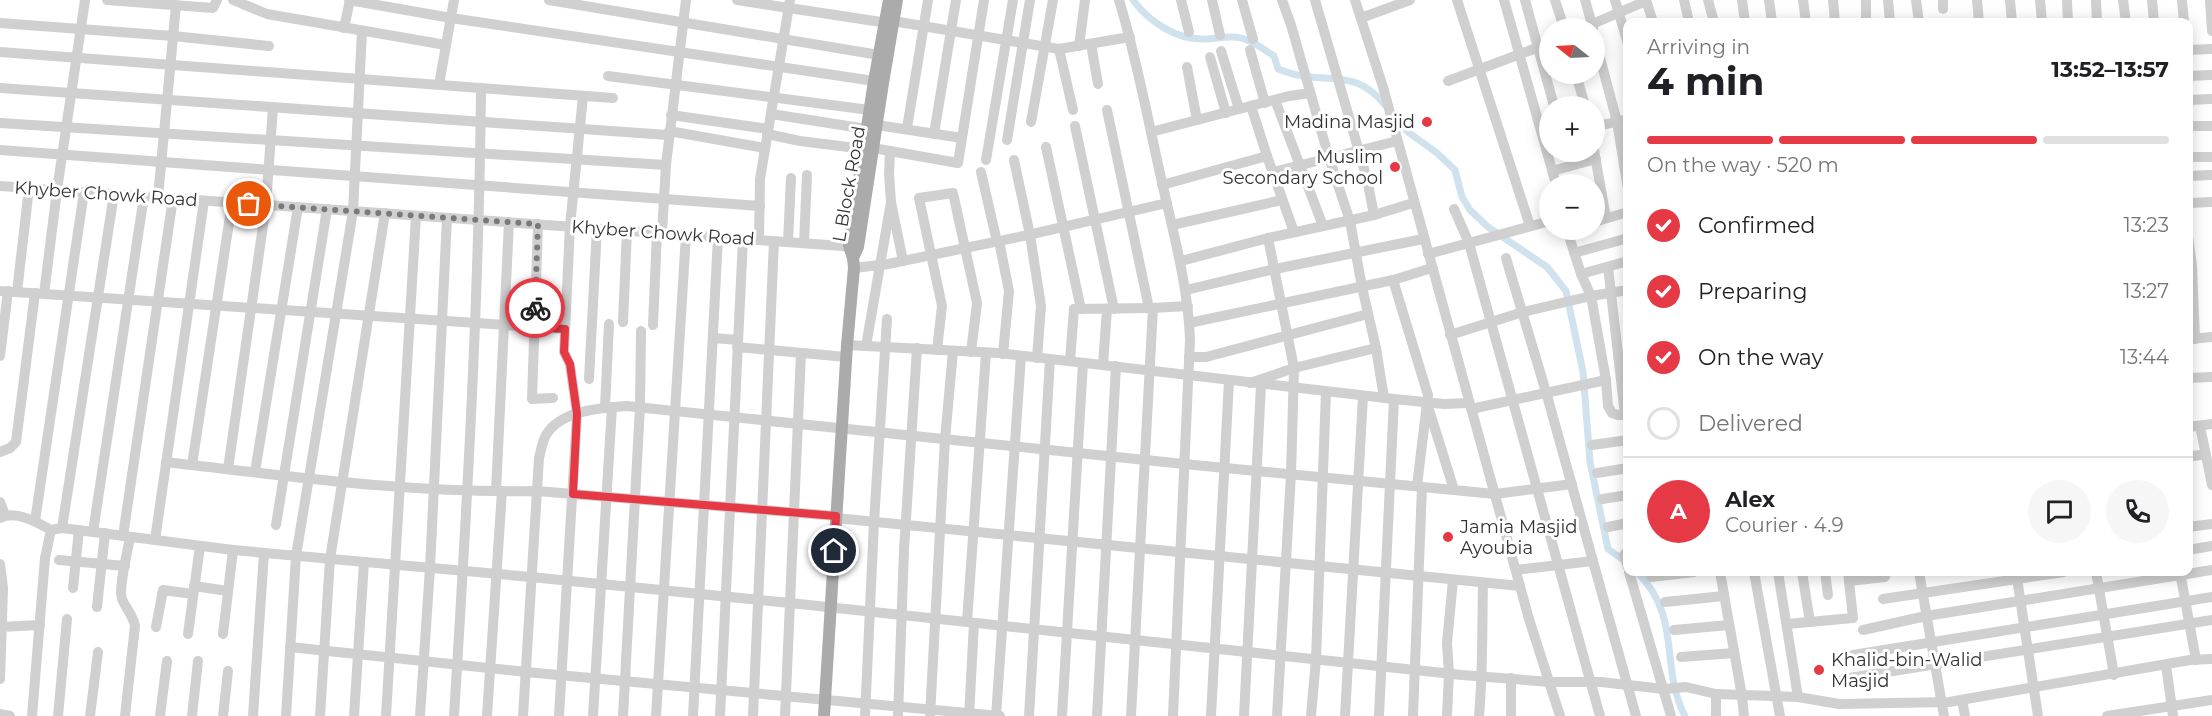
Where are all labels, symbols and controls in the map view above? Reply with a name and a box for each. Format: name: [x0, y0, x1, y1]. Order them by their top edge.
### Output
north arrow: [1539, 18, 1605, 84]
map controls: [1539, 18, 1605, 240]
text: Arriving in: [1647, 35, 1750, 59]
text: 13:52–13:57: [2051, 56, 2169, 83]
text: 4 min: [1647, 57, 1765, 105]
button: +: [1539, 96, 1605, 162]
place label: Madina Masjid: [1284, 111, 1415, 133]
marker: Madina Masjid: [1420, 115, 1434, 129]
street label: L Block Road: [828, 124, 870, 244]
place label: Muslim Secondary School: [1223, 146, 1383, 189]
text: On the way · 520 m: [1647, 153, 1839, 177]
marker: Muslim Secondary School: [1388, 160, 1402, 174]
button: −: [1539, 174, 1605, 240]
street label: Khyber Chowk Road: [14, 177, 198, 211]
pin: [223, 178, 274, 229]
icon: bag: [232, 187, 265, 220]
icon: check: [1647, 209, 1680, 242]
text: Confirmed: [1698, 212, 1815, 239]
text: 13:23: [2124, 213, 2169, 237]
street label: Khyber Chowk Road: [571, 216, 755, 250]
icon: check: [1647, 275, 1680, 308]
courier: [505, 278, 565, 338]
text: Preparing: [1698, 278, 1807, 305]
text: 13:27: [2123, 279, 2169, 303]
icon: bike: [519, 292, 552, 325]
icon: check: [1647, 341, 1680, 374]
text: On the way: [1698, 344, 1823, 371]
text: 13:44: [2120, 345, 2169, 369]
text: Delivered: [1698, 410, 1803, 437]
button: chat: [2028, 480, 2091, 543]
button: phone: [2106, 480, 2169, 543]
text: Alex: [1725, 486, 1775, 513]
text: A: [1670, 498, 1687, 525]
text: Courier · 4.9: [1725, 513, 1844, 537]
place label: Jamia Masjid Ayoubia: [1459, 516, 1578, 559]
pin: [808, 525, 859, 576]
marker: Jamia Masjid Ayoubia: [1441, 530, 1455, 544]
icon: home: [817, 534, 850, 567]
place label: Khalid-bin-Walid Masjid: [1831, 649, 1983, 692]
marker: Khalid-bin-Walid Masjid: [1812, 663, 1826, 677]

